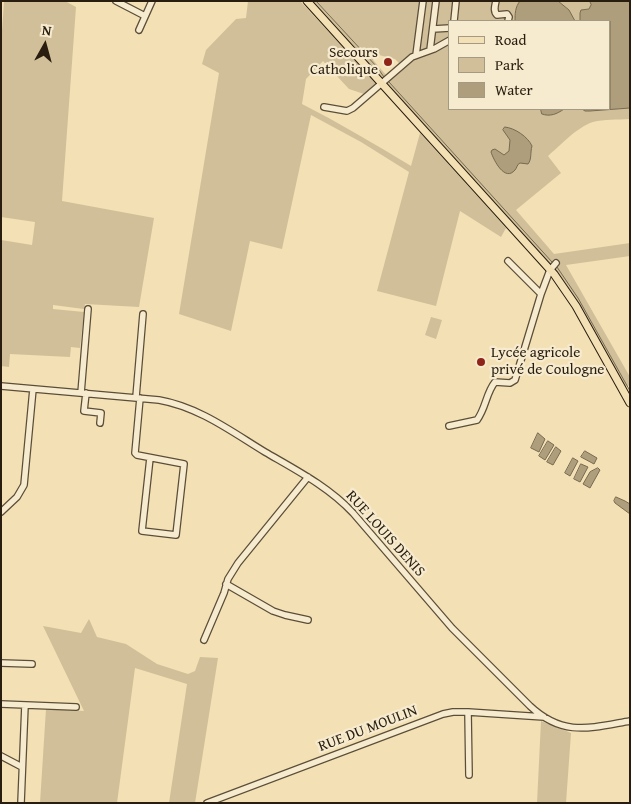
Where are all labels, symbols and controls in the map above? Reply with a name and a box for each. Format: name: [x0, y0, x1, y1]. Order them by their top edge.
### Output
north arrow: [20, 20, 70, 70]
text: N: [41, 20, 53, 41]
legend: [448, 20, 611, 110]
text: Road: [495, 29, 526, 50]
place label: Secours Catholique: [310, 44, 378, 79]
text: Park: [495, 54, 524, 75]
marker: Secours Catholique: [382, 56, 394, 68]
text: Water: [495, 79, 533, 100]
place label: Lycée agricole privé de Coulogne: [491, 344, 604, 379]
marker: Lycée agricole privé de Coulogne: [475, 356, 487, 368]
street label: RUE LOUIS DENIS: [342, 487, 428, 581]
street label: RUE DU MOULIN: [316, 702, 420, 756]

